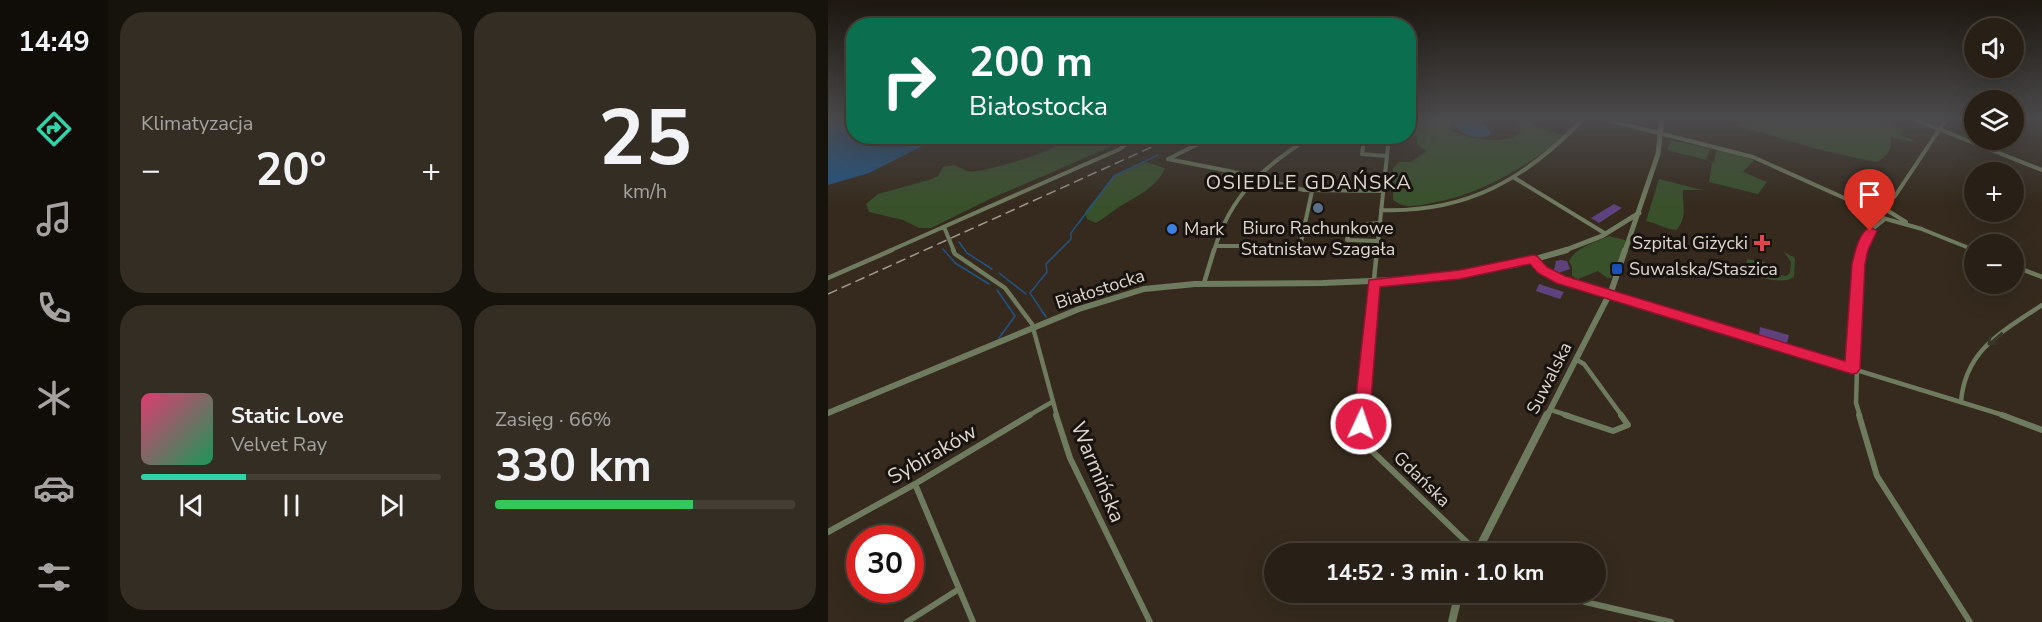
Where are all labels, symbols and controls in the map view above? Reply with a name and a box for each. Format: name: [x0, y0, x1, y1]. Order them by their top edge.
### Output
map controls: [1964, 18, 2024, 294]
button: sound: [1964, 18, 2024, 78]
text: 14:49: [18, 24, 90, 61]
text: 200 m: [969, 34, 1093, 91]
icon: right: [870, 42, 948, 120]
text: 25: [598, 85, 692, 192]
text: Białostocka: [969, 88, 1108, 125]
button: layers: [1964, 90, 2024, 150]
icon: directions: [33, 108, 75, 150]
text: Klimatyzacja: [141, 110, 253, 137]
text: 20°: [255, 140, 327, 201]
text: −: [141, 148, 161, 193]
text: +: [421, 148, 441, 193]
button: +: [1964, 162, 2024, 222]
district label: OSIEDLE GDAŃSKA: [1206, 169, 1412, 196]
pin: [1844, 169, 1895, 231]
text: km/h: [623, 178, 667, 205]
icon: arrive: [1853, 178, 1886, 211]
icon: music: [33, 198, 75, 240]
marker: Biuro Rachunkowe Statnisław Szagała: [1311, 201, 1325, 215]
place label: Biuro Rachunkowe Statnisław Szagała: [1241, 216, 1395, 261]
place label: Mark: [1184, 217, 1225, 241]
marker: Mark: [1165, 222, 1179, 236]
place label: Szpital Giżycki: [1632, 231, 1748, 255]
marker: Szpital Giżycki: [1753, 234, 1771, 252]
button: −: [1964, 234, 2024, 294]
place label: Suwalska/Staszica: [1629, 257, 1778, 281]
marker: Suwalska/Staszica: [1610, 262, 1624, 276]
street label: Białostocka: [1052, 263, 1148, 315]
icon: phone: [33, 287, 75, 329]
one-way arrow: [1988, 332, 2003, 346]
street label: Suwalska: [1521, 338, 1577, 418]
icon: climate: [33, 377, 75, 419]
position arrow: [1329, 392, 1393, 456]
text: Static Love: [231, 401, 344, 431]
text: Zasięg · 66%: [495, 406, 611, 433]
street label: Sybiraków: [882, 417, 982, 491]
street label: Warmińska: [1064, 417, 1132, 527]
text: Velvet Ray: [231, 431, 327, 458]
text: 330 km: [495, 436, 652, 497]
street label: Gdańska: [1388, 446, 1456, 512]
icon: car: [33, 467, 75, 509]
icon: previous: [175, 489, 208, 522]
icon: pause: [275, 489, 308, 522]
icon: next: [375, 489, 408, 522]
speed limit sign: 30: [846, 525, 924, 603]
icon: filters: [33, 556, 75, 598]
text: 14:52 · 3 min · 1.0 km: [1326, 558, 1544, 588]

